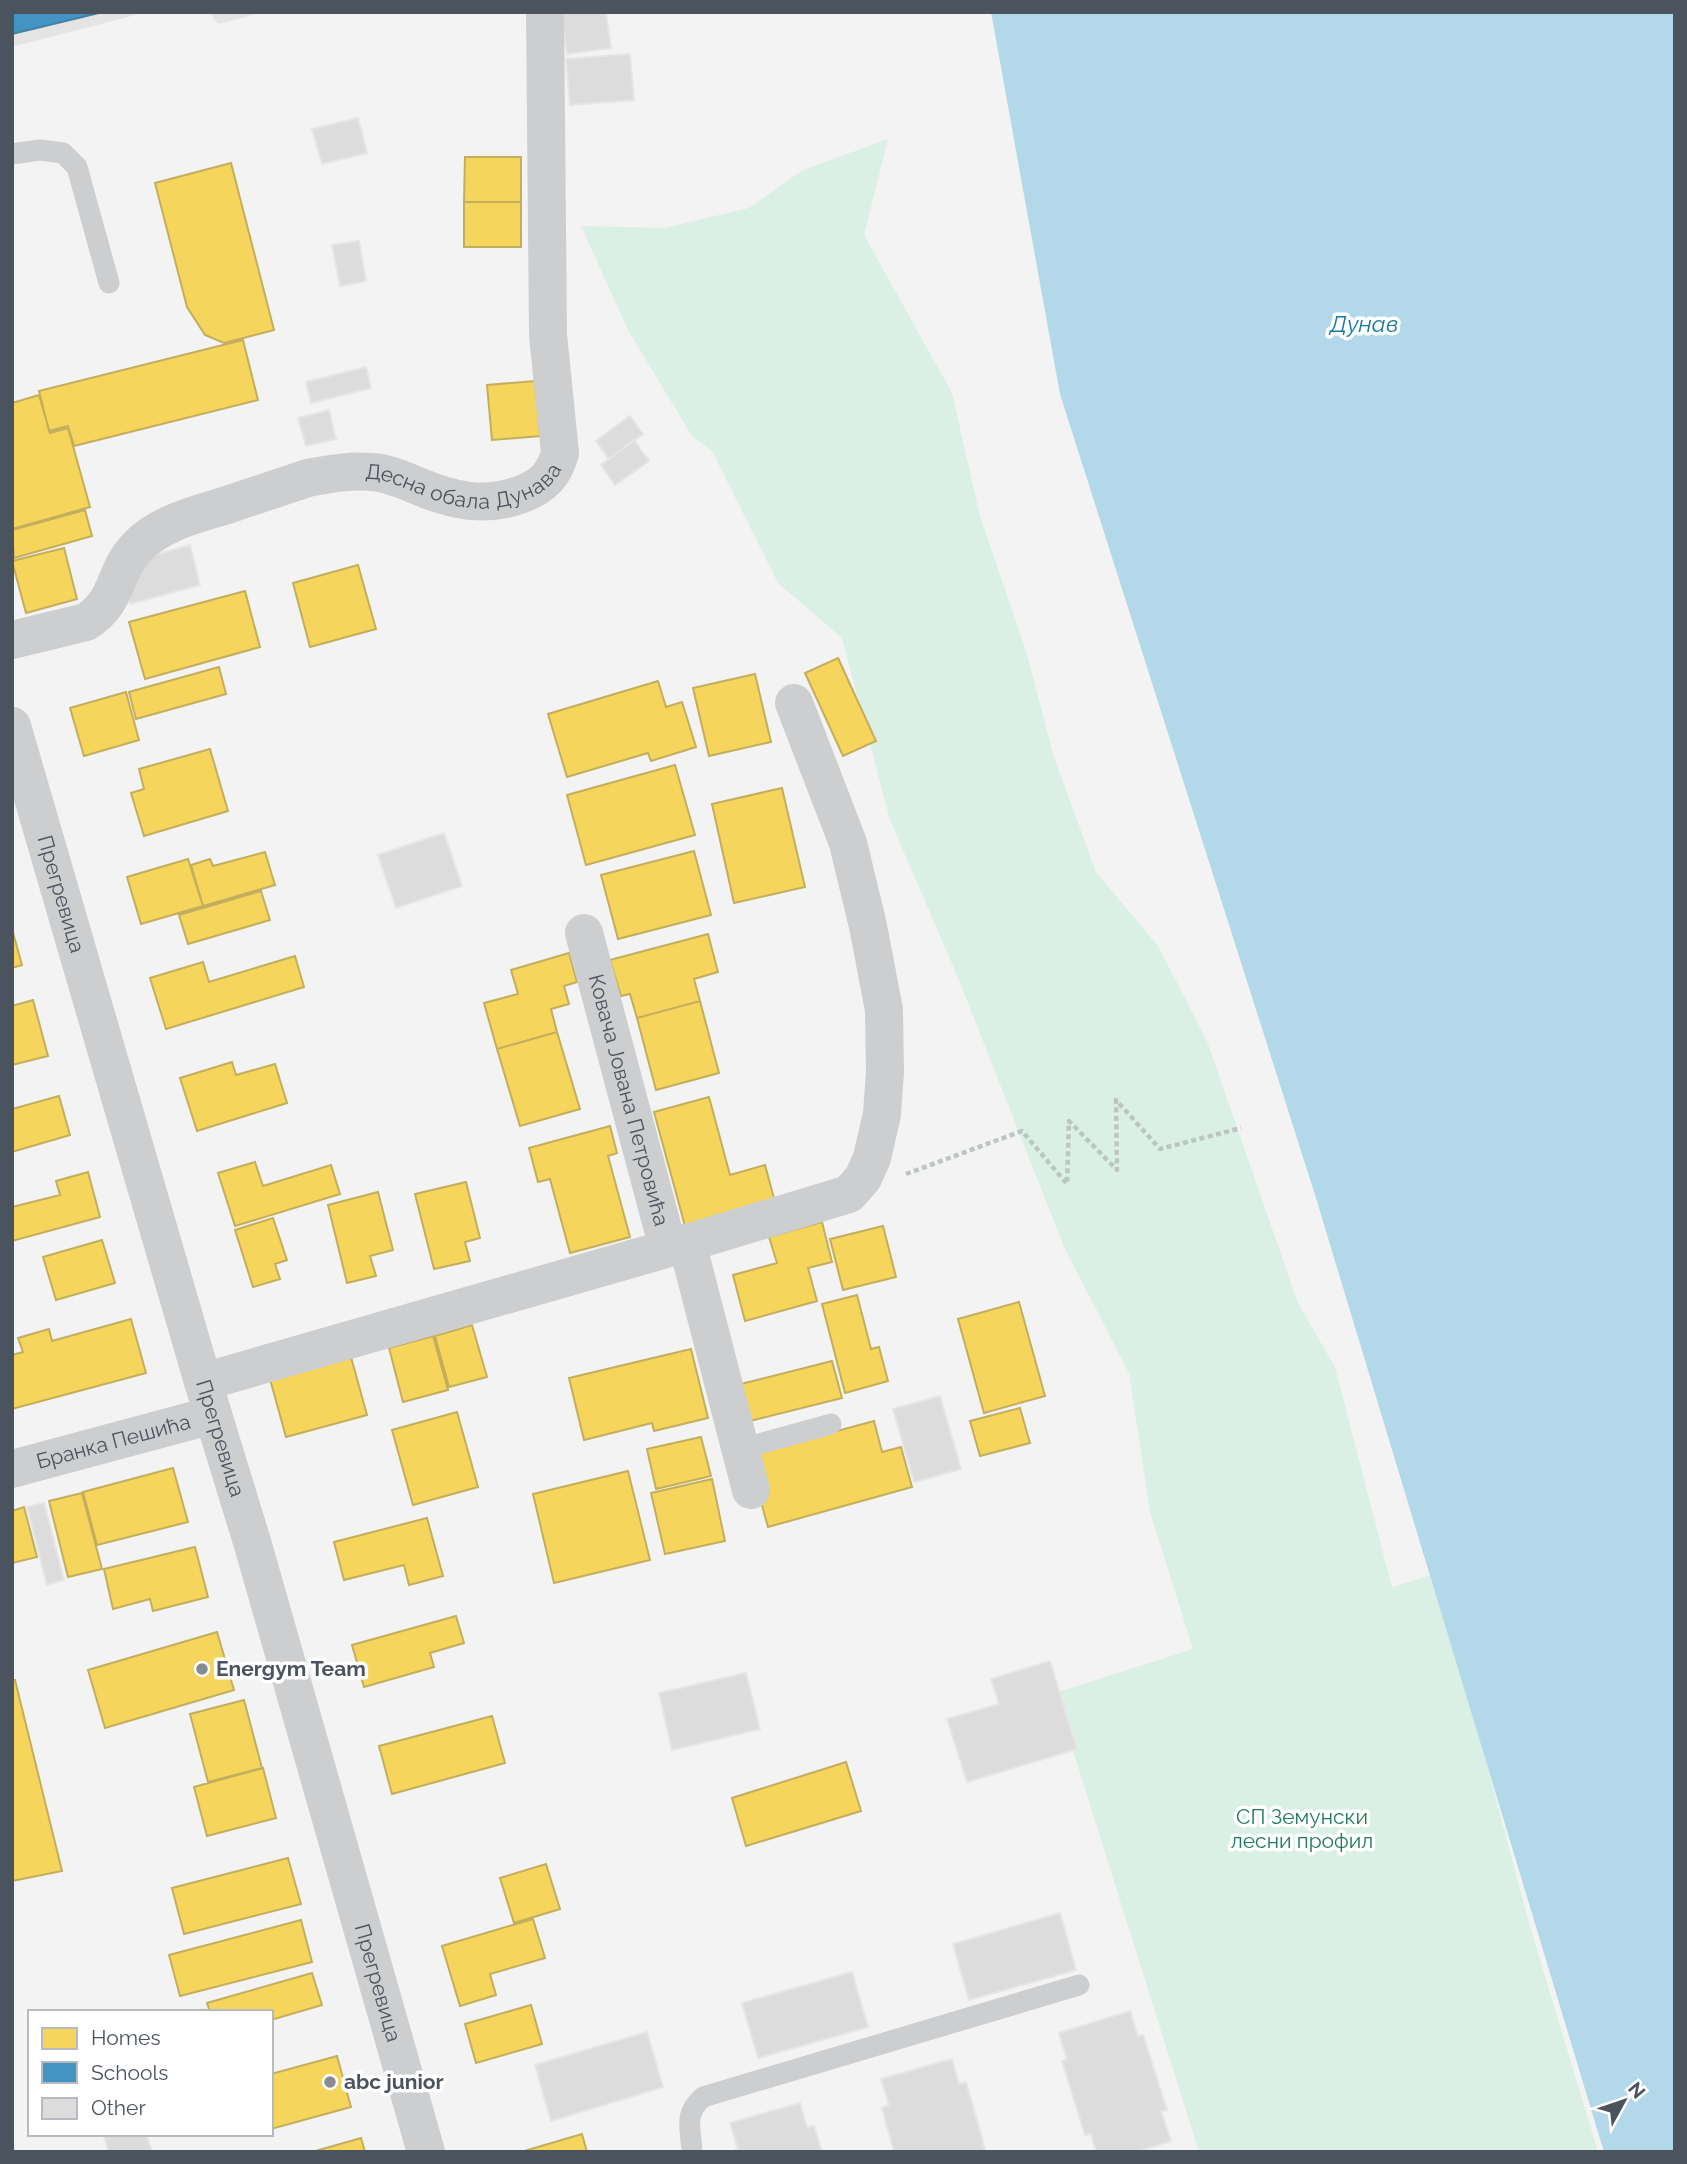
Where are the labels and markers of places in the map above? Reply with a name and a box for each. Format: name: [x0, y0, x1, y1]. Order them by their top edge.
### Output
place label: Energym Team: [216, 1656, 366, 1681]
marker: Energym Team: [194, 1661, 210, 1677]
place label: abc junior: [344, 2069, 444, 2094]
marker: abc junior: [322, 2074, 338, 2090]

